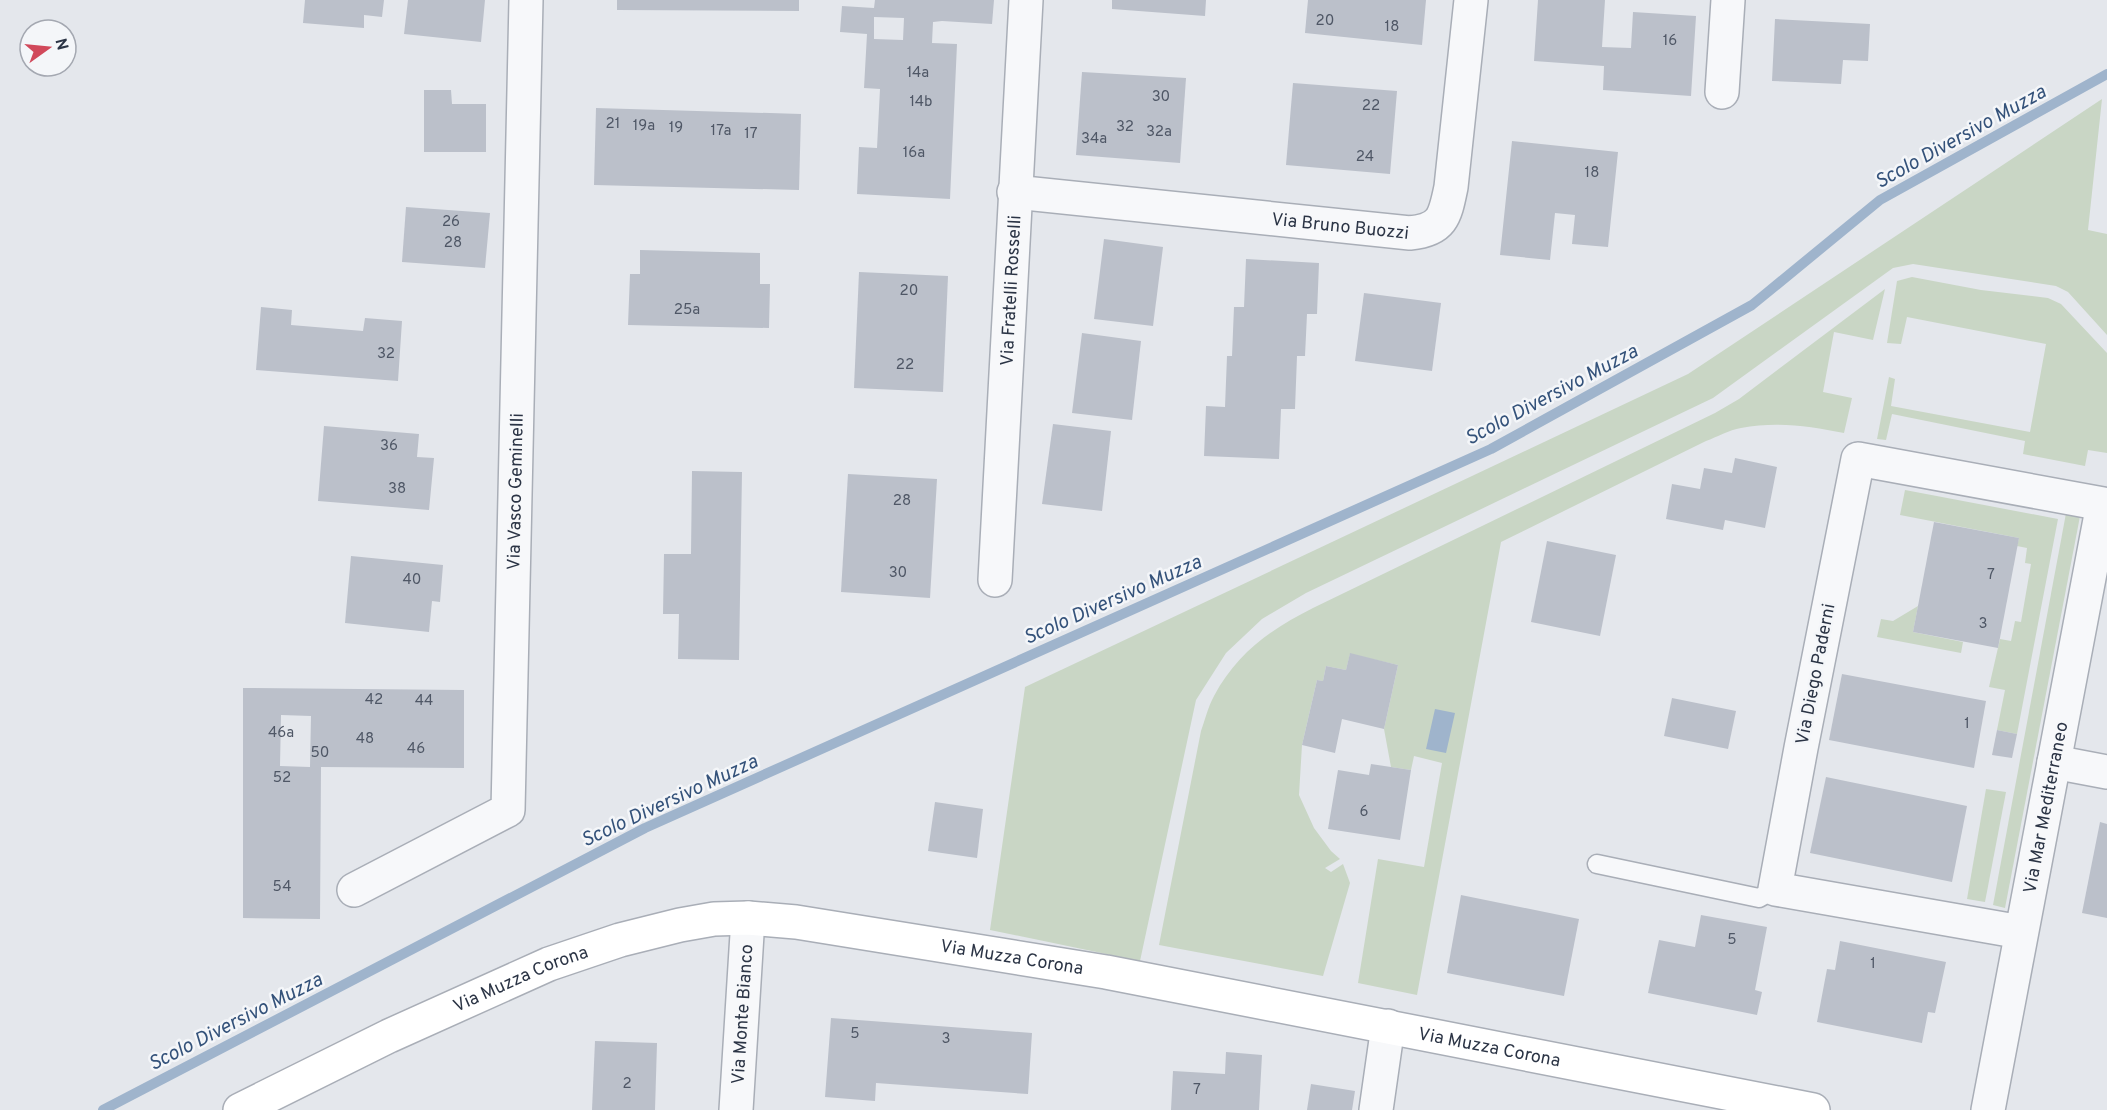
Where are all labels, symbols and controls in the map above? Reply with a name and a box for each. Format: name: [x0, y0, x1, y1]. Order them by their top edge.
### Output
house number: 20: [1316, 12, 1334, 31]
north arrow: [18, 18, 78, 78]
house number: 18: [1385, 18, 1399, 37]
house number: 16: [1663, 32, 1677, 51]
text: N: [49, 36, 72, 53]
house number: 14a: [907, 64, 929, 83]
water label: Scolo Diversivo Muzza: [1871, 79, 2052, 196]
house number: 30: [1152, 88, 1170, 107]
house number: 14b: [909, 93, 933, 112]
house number: 22: [1362, 97, 1380, 116]
house number: 21: [606, 115, 620, 134]
house number: 19a: [633, 117, 655, 136]
house number: 32: [1116, 118, 1134, 137]
house number: 19: [669, 119, 683, 138]
house number: 17a: [711, 122, 731, 141]
house number: 32a: [1146, 123, 1172, 142]
house number: 17: [744, 125, 758, 144]
house number: 34a: [1081, 130, 1107, 149]
house number: 16a: [903, 144, 925, 163]
house number: 24: [1356, 148, 1374, 167]
house number: 18: [1585, 164, 1599, 183]
street label: Via Bruno Buozzi: [1270, 209, 1410, 246]
house number: 26: [442, 213, 460, 232]
street label: Via Fratelli Rosselli: [996, 214, 1027, 367]
house number: 28: [444, 234, 462, 253]
house number: 20: [900, 282, 918, 301]
house number: 25a: [674, 301, 700, 320]
water label: Scolo Diversivo Muzza: [1461, 339, 1643, 452]
house number: 32: [377, 345, 395, 364]
house number: 22: [896, 356, 914, 375]
street label: Via Vasco Geminelli: [503, 413, 530, 570]
house number: 36: [380, 437, 398, 456]
house number: 38: [388, 480, 406, 499]
house number: 28: [893, 492, 911, 511]
water label: Scolo Diversivo Muzza: [1020, 550, 1206, 652]
house number: 30: [889, 564, 907, 583]
house number: 7: [1987, 566, 1995, 585]
house number: 40: [403, 571, 421, 590]
street label: Via Diego Paderni: [1791, 602, 1841, 747]
house number: 3: [1978, 615, 1988, 634]
house number: 42: [365, 691, 383, 710]
house number: 44: [415, 692, 433, 711]
house number: 1: [1964, 715, 1970, 734]
street label: Via Mar Mediterraneo: [2019, 720, 2074, 895]
house number: 46a: [268, 724, 294, 743]
house number: 48: [356, 730, 374, 749]
house number: 46: [407, 740, 425, 759]
house number: 50: [311, 744, 329, 763]
water label: Scolo Diversivo Muzza: [577, 749, 763, 854]
house number: 52: [273, 769, 291, 788]
house number: 6: [1360, 803, 1369, 822]
house number: 54: [273, 878, 291, 897]
house number: 5: [1727, 931, 1737, 950]
street label: Via Muzza Corona: [938, 935, 1085, 981]
street label: Via Muzza Corona: [450, 942, 591, 1019]
street label: Via Monte Bianco: [728, 943, 759, 1085]
house number: 1: [1870, 955, 1876, 974]
water label: Scolo Diversivo Muzza: [144, 967, 328, 1078]
street label: Via Muzza Corona: [1416, 1023, 1562, 1073]
house number: 5: [850, 1025, 860, 1044]
house number: 3: [941, 1030, 951, 1049]
house number: 2: [622, 1075, 632, 1094]
house number: 7: [1193, 1081, 1201, 1100]

